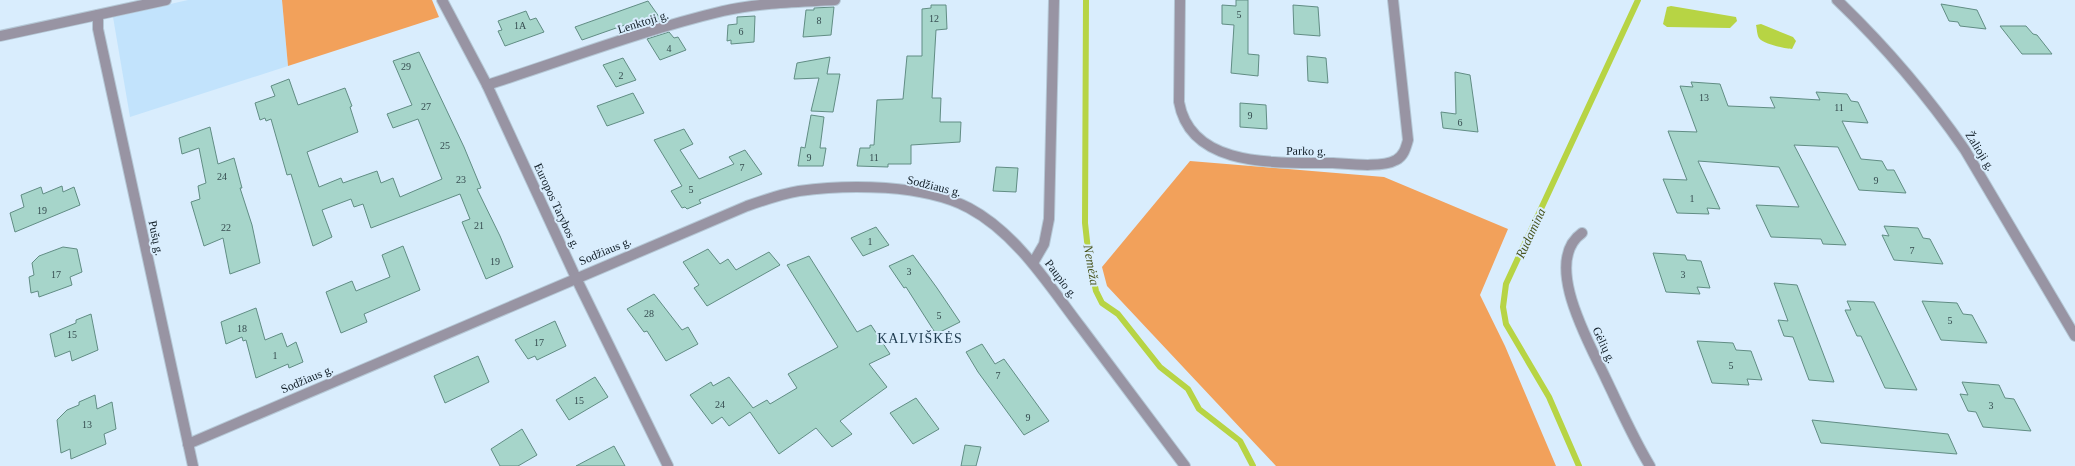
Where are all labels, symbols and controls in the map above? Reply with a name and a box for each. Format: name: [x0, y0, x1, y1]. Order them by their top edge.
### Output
street label: Lenktoji g.: [616, 8, 670, 36]
house number: 5: [1237, 9, 1242, 20]
house number: 12: [929, 13, 939, 24]
house number: 8: [817, 15, 822, 26]
house number: 1A: [514, 20, 527, 31]
house number: 6: [739, 26, 744, 37]
house number: 4: [667, 43, 672, 54]
house number: 29: [401, 61, 411, 72]
house number: 2: [619, 70, 624, 81]
house number: 13: [1699, 92, 1709, 103]
house number: 27: [421, 101, 431, 112]
house number: 11: [1834, 102, 1844, 113]
house number: 9: [1248, 110, 1253, 121]
house number: 6: [1458, 117, 1463, 128]
street label: Žalioji g.: [1962, 129, 1998, 173]
house number: 25: [440, 140, 450, 151]
street label: Parko g.: [1286, 144, 1326, 158]
house number: 9: [807, 152, 812, 163]
house number: 11: [869, 152, 879, 163]
street label: Europos Tarybos g.: [531, 161, 583, 251]
house number: 7: [740, 162, 745, 173]
house number: 24: [217, 171, 227, 182]
street label: Sodžiaus g.: [905, 173, 963, 199]
house number: 23: [456, 174, 466, 185]
house number: 9: [1874, 175, 1879, 186]
house number: 5: [689, 184, 694, 195]
house number: 1: [1690, 193, 1695, 204]
house number: 19: [37, 205, 47, 216]
water label: Rudamina: [1512, 205, 1549, 262]
street label: Pušų g.: [145, 219, 167, 257]
house number: 21: [474, 220, 484, 231]
house number: 22: [221, 222, 231, 233]
street label: Sodžiaus g.: [577, 234, 633, 268]
house number: 1: [868, 236, 873, 247]
water label: Nemėža: [1080, 243, 1103, 287]
house number: 7: [1910, 245, 1915, 256]
house number: 19: [490, 256, 500, 267]
street label: Paupio g.: [1042, 257, 1080, 301]
house number: 3: [907, 266, 912, 277]
house number: 17: [51, 269, 61, 280]
house number: 3: [1681, 269, 1686, 280]
house number: 28: [644, 308, 654, 319]
house number: 5: [937, 310, 942, 321]
house number: 5: [1948, 315, 1953, 326]
house number: 18: [237, 323, 247, 334]
street label: Gėlių g.: [1589, 325, 1619, 365]
house number: 15: [67, 329, 77, 340]
district label: KALVIŠKĖS: [877, 330, 963, 346]
house number: 17: [534, 337, 544, 348]
house number: 1: [273, 350, 278, 361]
house number: 5: [1729, 360, 1734, 371]
street label: Sodžiaus g.: [279, 362, 335, 396]
house number: 7: [996, 370, 1001, 381]
house number: 15: [574, 395, 584, 406]
house number: 24: [715, 399, 725, 410]
house number: 3: [1989, 400, 1994, 411]
house number: 9: [1026, 412, 1031, 423]
house number: 13: [82, 419, 92, 430]

